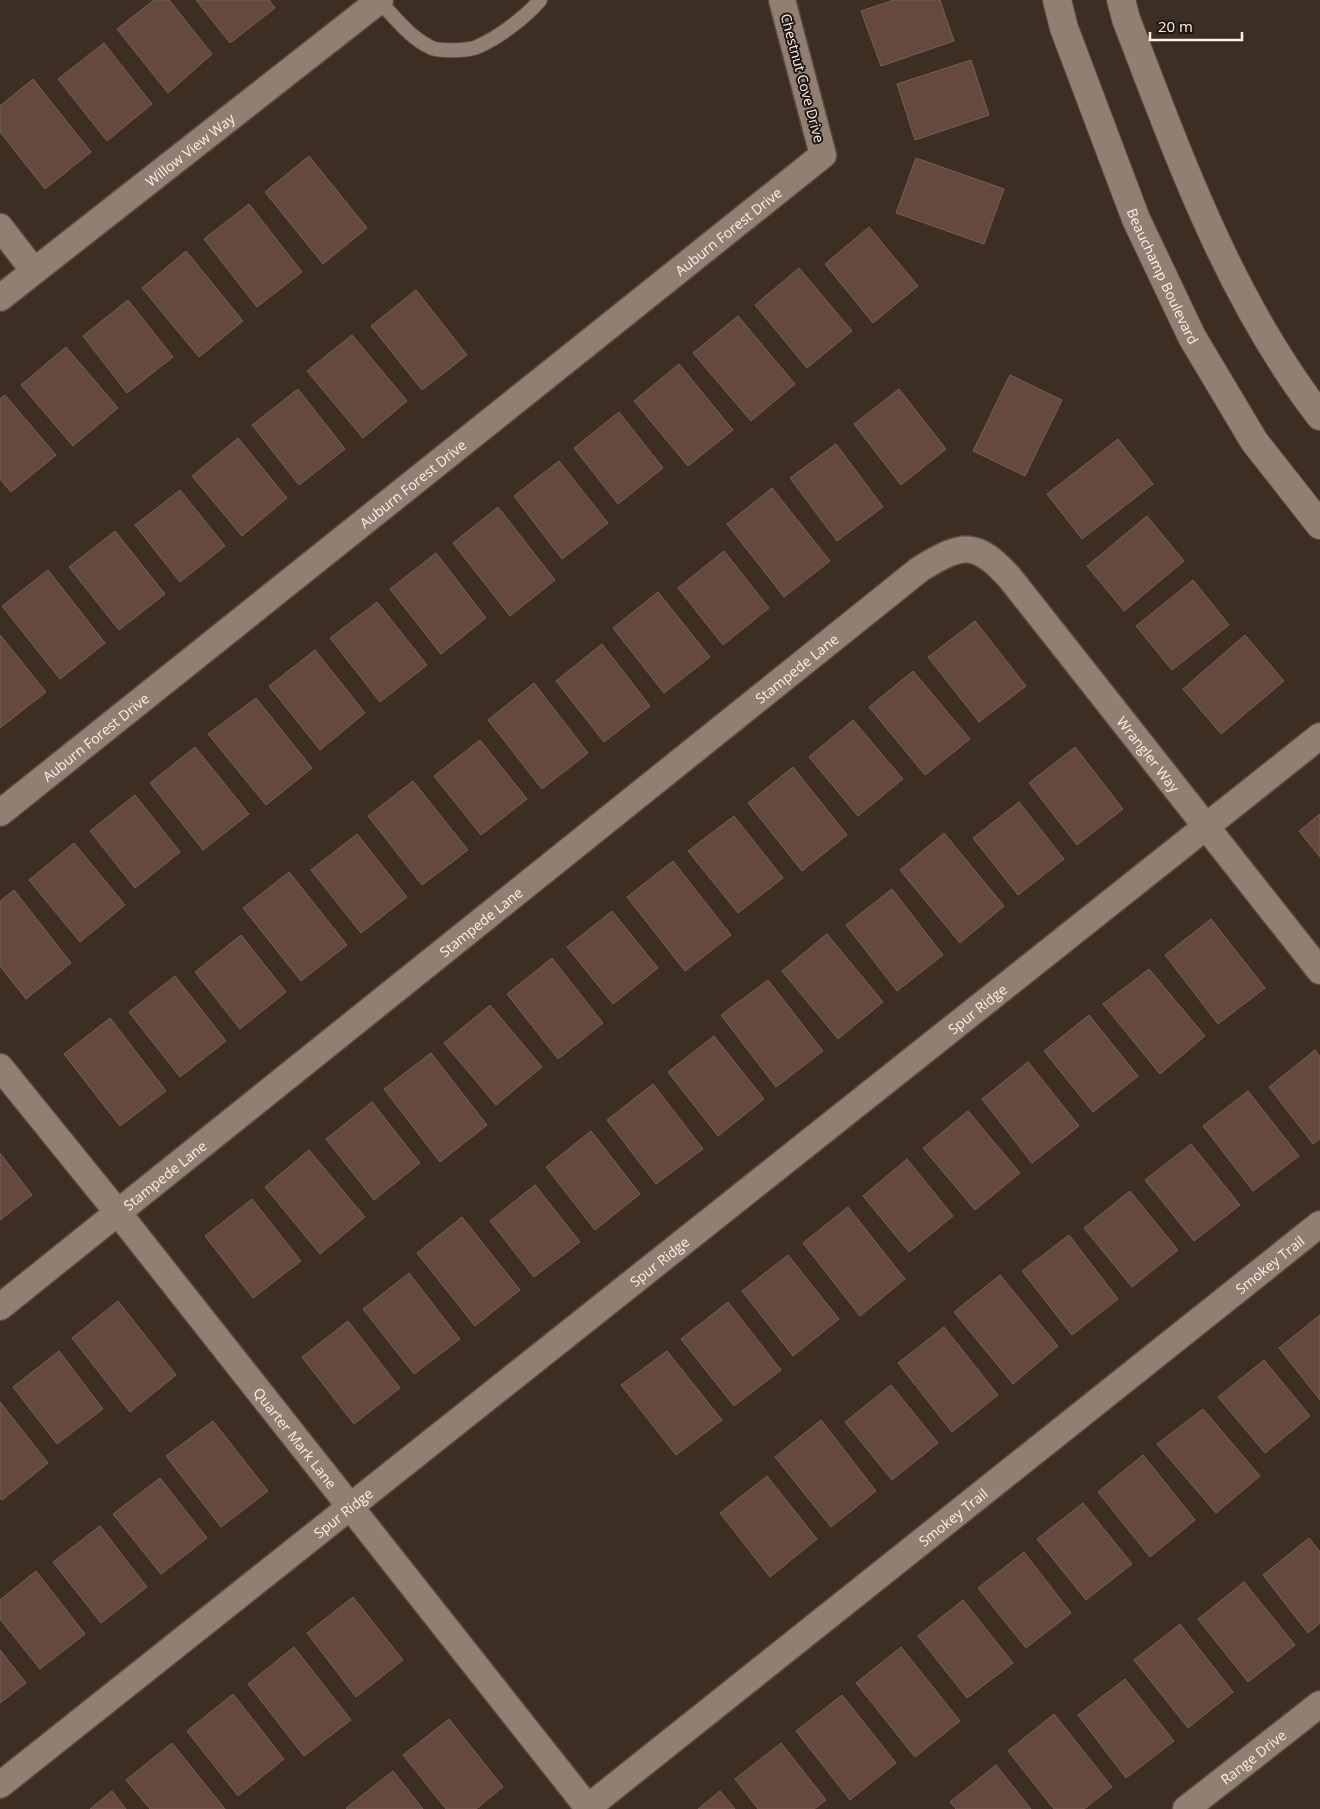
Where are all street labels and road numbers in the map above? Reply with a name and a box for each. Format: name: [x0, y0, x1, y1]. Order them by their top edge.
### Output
street label: Chestnut Cove Drive: [777, 11, 829, 145]
street label: Willow View Way: [141, 108, 239, 190]
street label: Auburn Forest Drive: [671, 182, 785, 279]
street label: Beauchamp Boulevard: [1123, 205, 1203, 347]
street label: Auburn Forest Drive: [355, 435, 470, 532]
street label: Stampede Lane: [751, 629, 842, 707]
street label: Auburn Forest Drive: [38, 688, 153, 785]
street label: Wrangler Way: [1113, 712, 1185, 796]
street label: Stampede Lane: [435, 882, 526, 961]
street label: Spur Ridge: [944, 979, 1011, 1038]
street label: Stampede Lane: [119, 1136, 210, 1214]
street label: Smokey Trail: [1231, 1231, 1308, 1298]
street label: Spur Ridge: [626, 1232, 693, 1291]
street label: Quarter Mark Lane: [250, 1383, 342, 1492]
street label: Spur Ridge: [309, 1483, 377, 1542]
street label: Smokey Trail: [914, 1483, 991, 1550]
street label: Range Drive: [1216, 1725, 1290, 1788]

